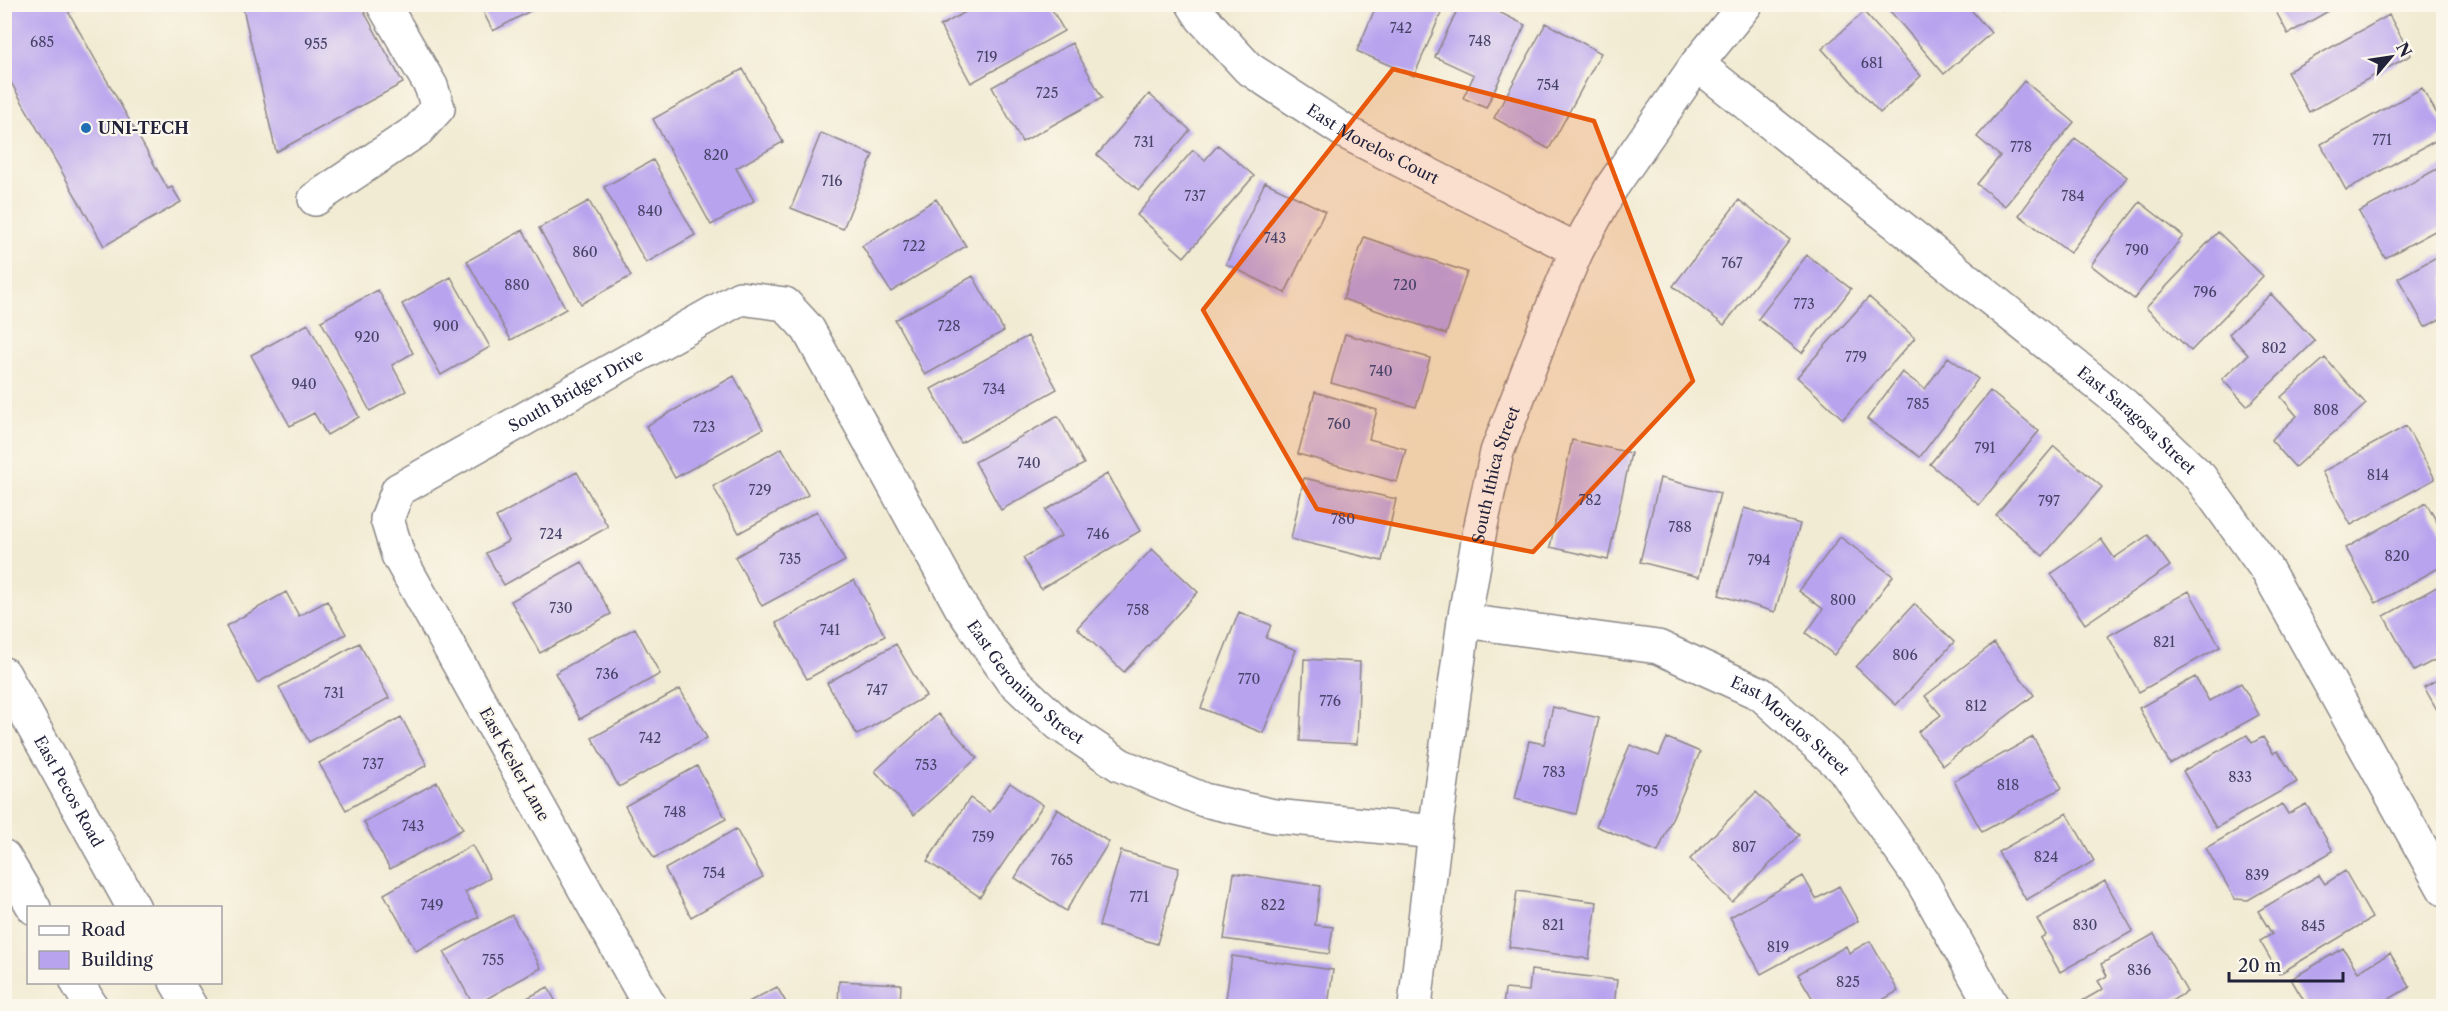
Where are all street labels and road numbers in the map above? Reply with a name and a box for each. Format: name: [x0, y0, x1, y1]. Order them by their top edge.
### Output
street label: East Morelos Court: [1303, 99, 1443, 188]
street label: South Bridger Drive: [505, 344, 647, 436]
street label: East Saragosa Street: [2073, 362, 2201, 478]
street label: South Ithica Street: [1468, 403, 1524, 545]
street label: East Geronimo Street: [963, 616, 1088, 748]
street label: East Morelos Street: [1728, 672, 1855, 779]
street label: East Kesler Lane: [476, 704, 554, 824]
street label: East Pecos Road: [30, 732, 108, 851]

